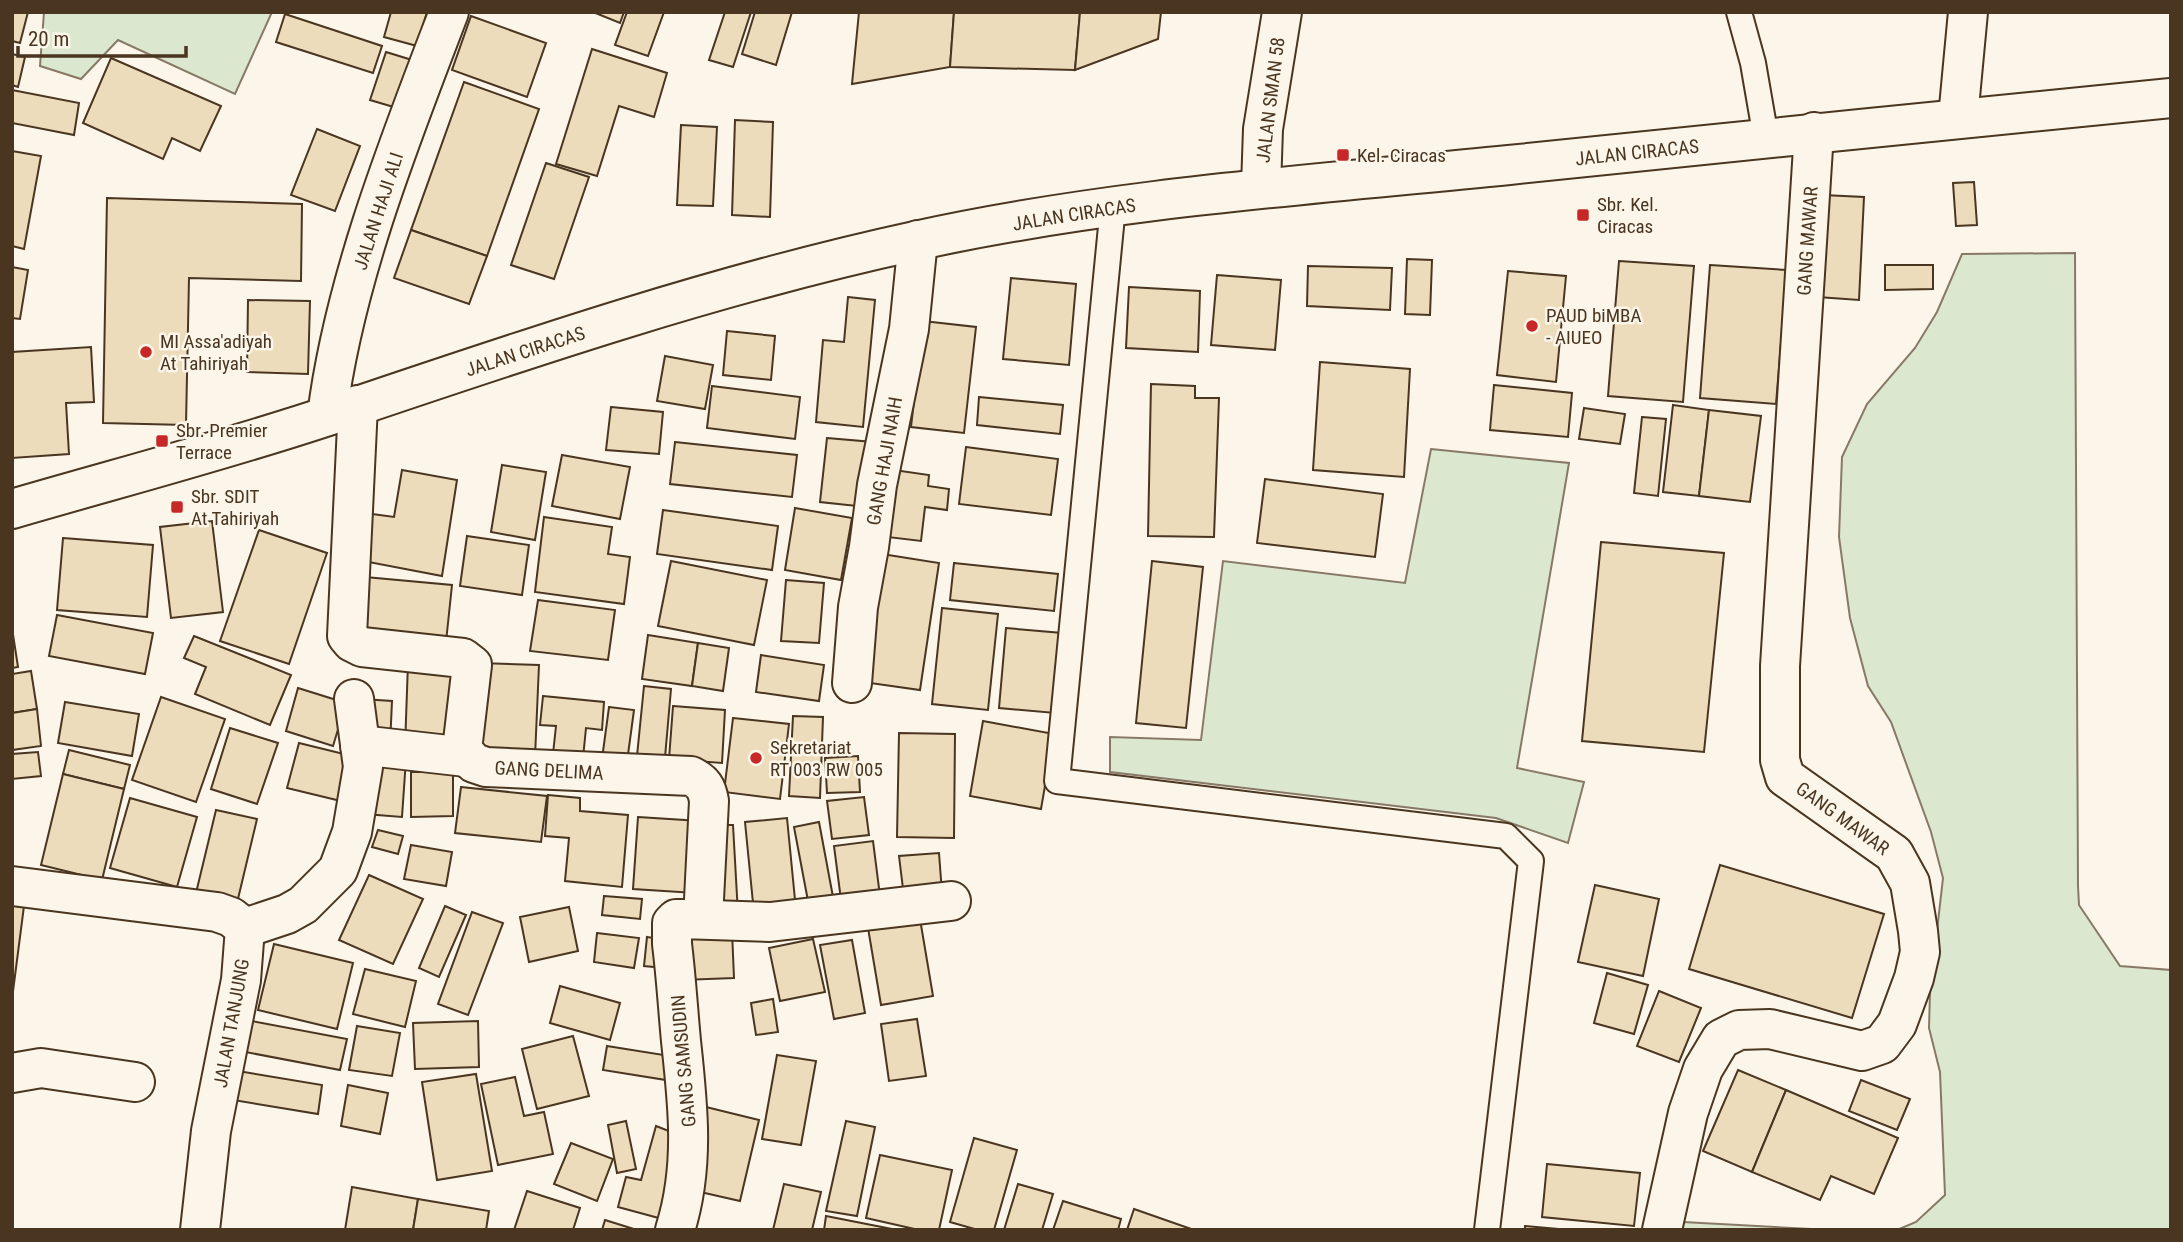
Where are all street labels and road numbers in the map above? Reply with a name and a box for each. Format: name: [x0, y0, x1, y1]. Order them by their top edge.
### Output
street label: JALAN SMAN 58: [1251, 36, 1290, 164]
street label: JALAN CIRACAS: [1574, 135, 1700, 170]
street label: JALAN HAJI ALI: [349, 149, 408, 273]
street label: GANG MAWAR: [1792, 186, 1823, 296]
street label: JALAN CIRACAS: [1011, 193, 1137, 236]
street label: JALAN CIRACAS: [463, 321, 588, 382]
street label: GANG HAJI NAIH: [862, 395, 907, 527]
street label: GANG DELIMA: [494, 756, 604, 785]
street label: GANG MAWAR: [1792, 777, 1894, 860]
street label: JALAN TANJUNG: [209, 957, 254, 1089]
street label: GANG SAMSUDIN: [666, 994, 701, 1128]

